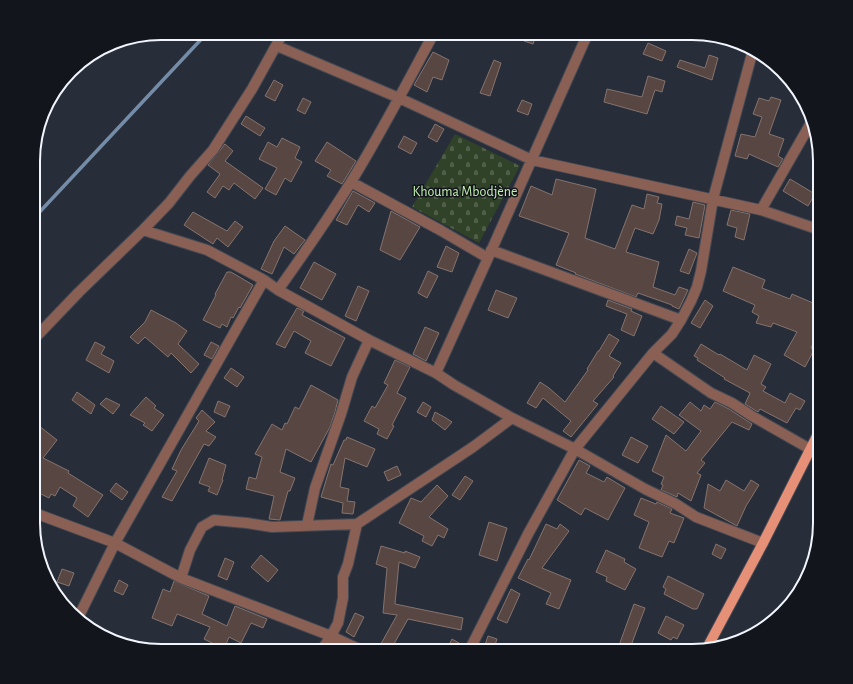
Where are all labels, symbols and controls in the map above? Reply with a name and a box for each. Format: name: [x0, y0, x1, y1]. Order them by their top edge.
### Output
park label: Khouma Mbodjène: [413, 185, 518, 199]

